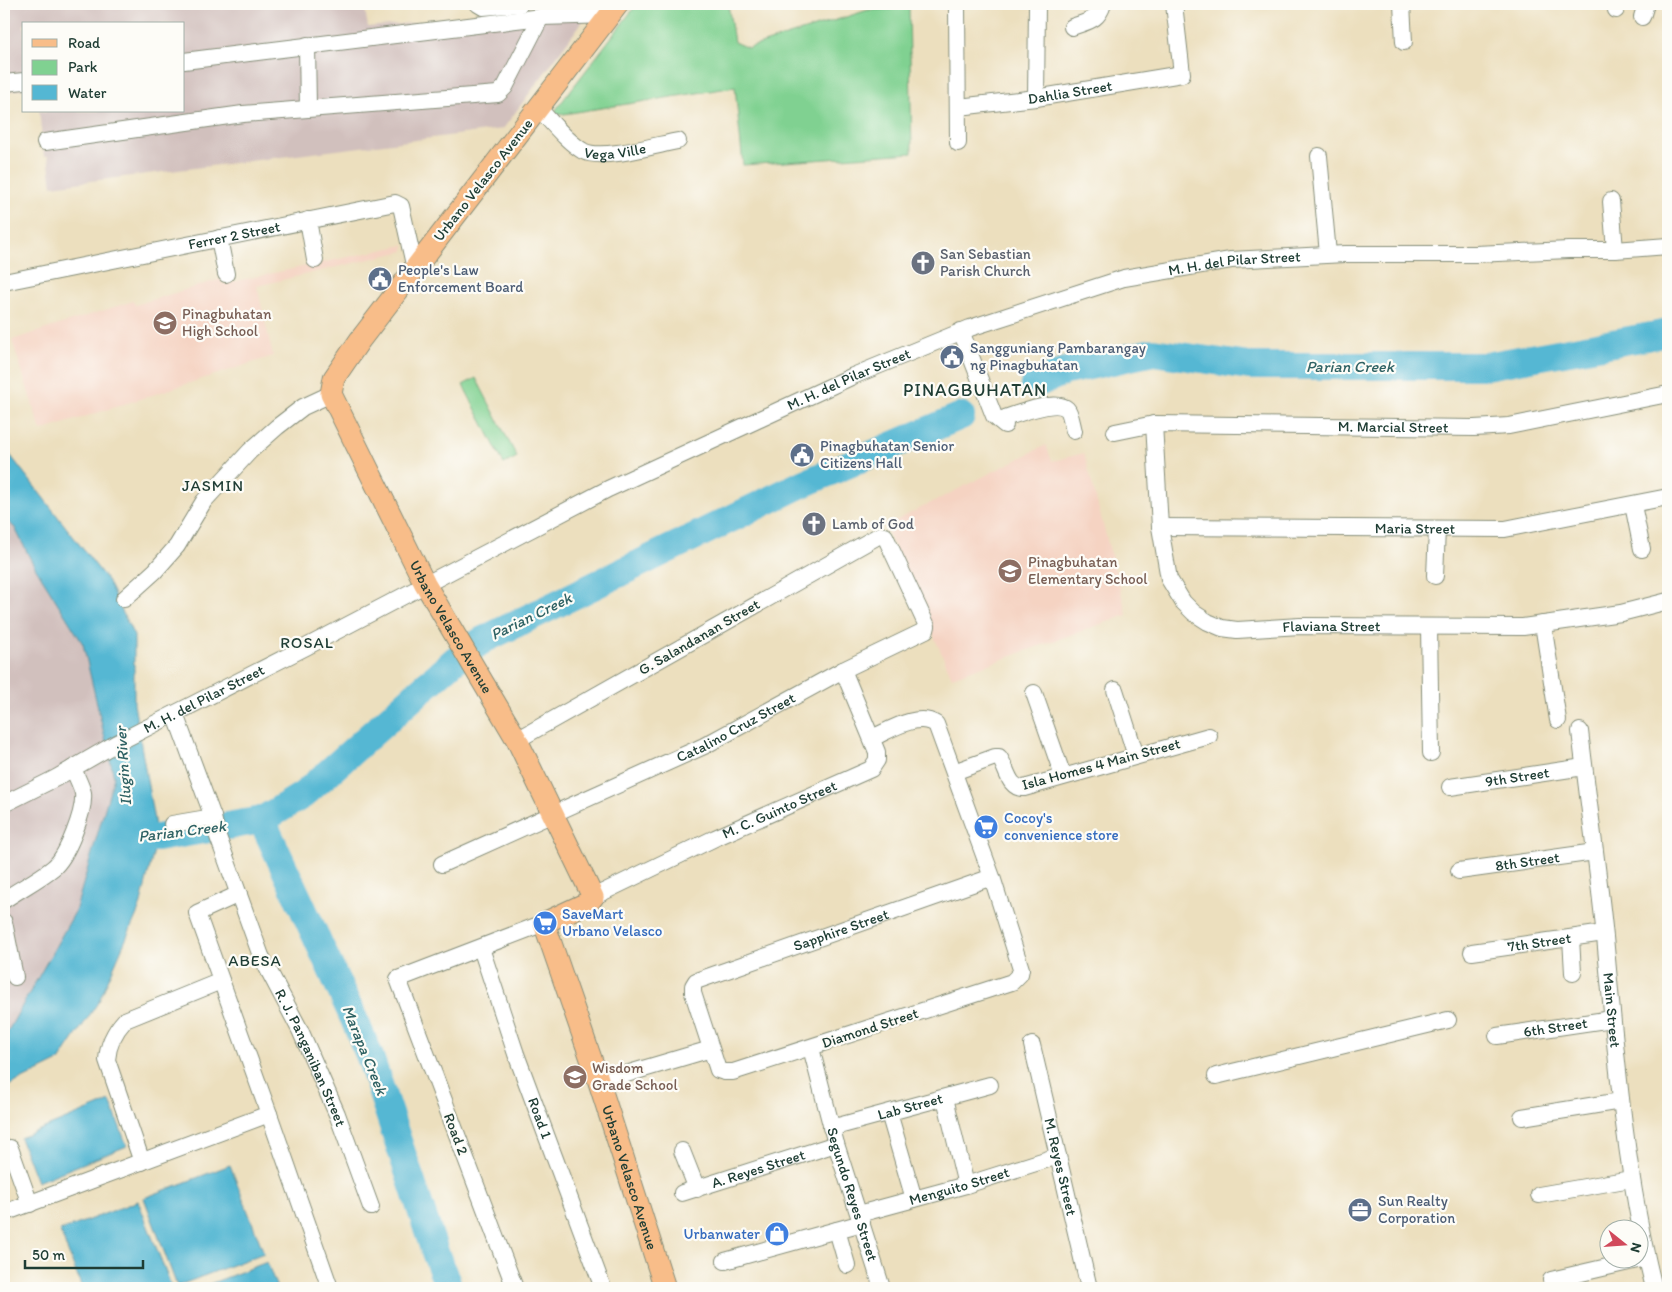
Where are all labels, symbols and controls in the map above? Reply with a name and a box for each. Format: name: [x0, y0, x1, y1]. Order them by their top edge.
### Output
legend: [22, 22, 185, 112]
text: Road: [68, 34, 101, 52]
text: Park: [68, 58, 98, 76]
street label: Dahlia Street: [1027, 77, 1114, 108]
text: Water: [68, 84, 107, 102]
street label: Urbano Velasco Avenue: [429, 115, 537, 245]
street label: Vega Ville: [582, 139, 648, 163]
street label: Ferrer 2 Street: [187, 217, 282, 254]
place label: San Sebastian Parish Church: [940, 245, 1031, 280]
street label: M. H. del Pilar Street: [1167, 247, 1301, 279]
church icon: San Sebastian Parish Church: [910, 250, 936, 276]
place label: People's Law Enforcement Board: [398, 261, 524, 296]
public building icon: People's Law Enforcement Board: [367, 266, 393, 292]
place label: Pinagbuhatan High School: [182, 305, 272, 340]
school or university icon: Pinagbuhatan High School: [152, 310, 178, 336]
place label: Sangguniang Pambarangay ng Pinagbuhatan: [970, 339, 1146, 374]
street label: M. H. del Pilar Street: [784, 344, 914, 414]
public building icon: Sangguniang Pambarangay ng Pinagbuhatan: [939, 344, 965, 370]
water label: Parian Creek: [1306, 357, 1395, 376]
district label: PINAGBUHATAN: [903, 379, 1047, 401]
street label: M. Marcial Street: [1338, 417, 1449, 437]
place label: Pinagbuhatan Senior Citizens Hall: [820, 437, 954, 472]
public building icon: Pinagbuhatan Senior Citizens Hall: [789, 442, 815, 468]
district label: JASMIN: [182, 476, 244, 495]
church icon: Lamb of God: [801, 511, 827, 537]
place label: Lamb of God: [832, 515, 915, 533]
street label: Maria Street: [1375, 519, 1456, 538]
place label: Pinagbuhatan Elementary School: [1028, 553, 1148, 588]
street label: Urbano Velasco Avenue: [406, 557, 497, 697]
school or university icon: Pinagbuhatan Elementary School: [997, 558, 1023, 584]
water label: Parian Creek: [487, 588, 575, 644]
street label: G. Salandanan Street: [635, 595, 763, 679]
street label: Flaviana Street: [1282, 617, 1381, 636]
district label: ROSAL: [280, 633, 334, 652]
street label: M. H. del Pilar Street: [141, 660, 268, 737]
street label: Catalino Cruz Street: [674, 689, 799, 766]
water label: Ilugin River: [111, 724, 135, 806]
street label: Isla Homes 4 Main Street: [1020, 734, 1183, 794]
street label: 9th Street: [1484, 763, 1551, 791]
street label: M. C. Guinto Street: [719, 776, 840, 843]
place label: Cocoy's convenience store: [1004, 809, 1119, 844]
supermarket icon: Cocoy's convenience store: [973, 814, 999, 840]
water label: Parian Creek: [137, 816, 228, 846]
street label: 8th Street: [1494, 848, 1561, 875]
place label: SaveMart Urbano Velasco: [562, 905, 662, 940]
street label: Sapphire Street: [791, 905, 891, 955]
supermarket icon: SaveMart Urbano Velasco: [532, 910, 558, 936]
street label: 7th Street: [1506, 929, 1573, 956]
district label: ABESA: [228, 951, 282, 970]
street label: Main Street: [1599, 972, 1624, 1049]
street label: R. J. Panganiban Street: [271, 986, 350, 1129]
water label: Marapa Creek: [338, 1002, 392, 1098]
street label: Diamond Street: [819, 1004, 921, 1052]
street label: 6th Street: [1522, 1014, 1589, 1041]
place label: Wisdom Grade School: [592, 1059, 678, 1094]
school or university icon: Wisdom Grade School: [562, 1064, 588, 1090]
street label: Lab Street: [876, 1089, 945, 1124]
street label: Road 1: [524, 1095, 556, 1141]
street label: Urbano Velasco Avenue: [598, 1103, 661, 1252]
street label: Road 2: [440, 1110, 472, 1158]
street label: M. Reyes Street: [1040, 1116, 1081, 1218]
street label: Segundo Reyes Street: [823, 1125, 882, 1264]
street label: A. Reyes Street: [709, 1145, 808, 1192]
street label: Menguito Street: [907, 1163, 1012, 1209]
place label: Sun Realty Corporation: [1378, 1192, 1455, 1227]
office icon: Sun Realty Corporation: [1347, 1197, 1373, 1223]
north arrow: [1600, 1220, 1650, 1270]
shop icon: Urbanwater: [764, 1221, 790, 1247]
place label: Urbanwater: [684, 1225, 760, 1243]
scale bar: [25, 1237, 142, 1269]
text: N: [1626, 1241, 1645, 1255]
text: 50 m: [32, 1246, 65, 1264]

